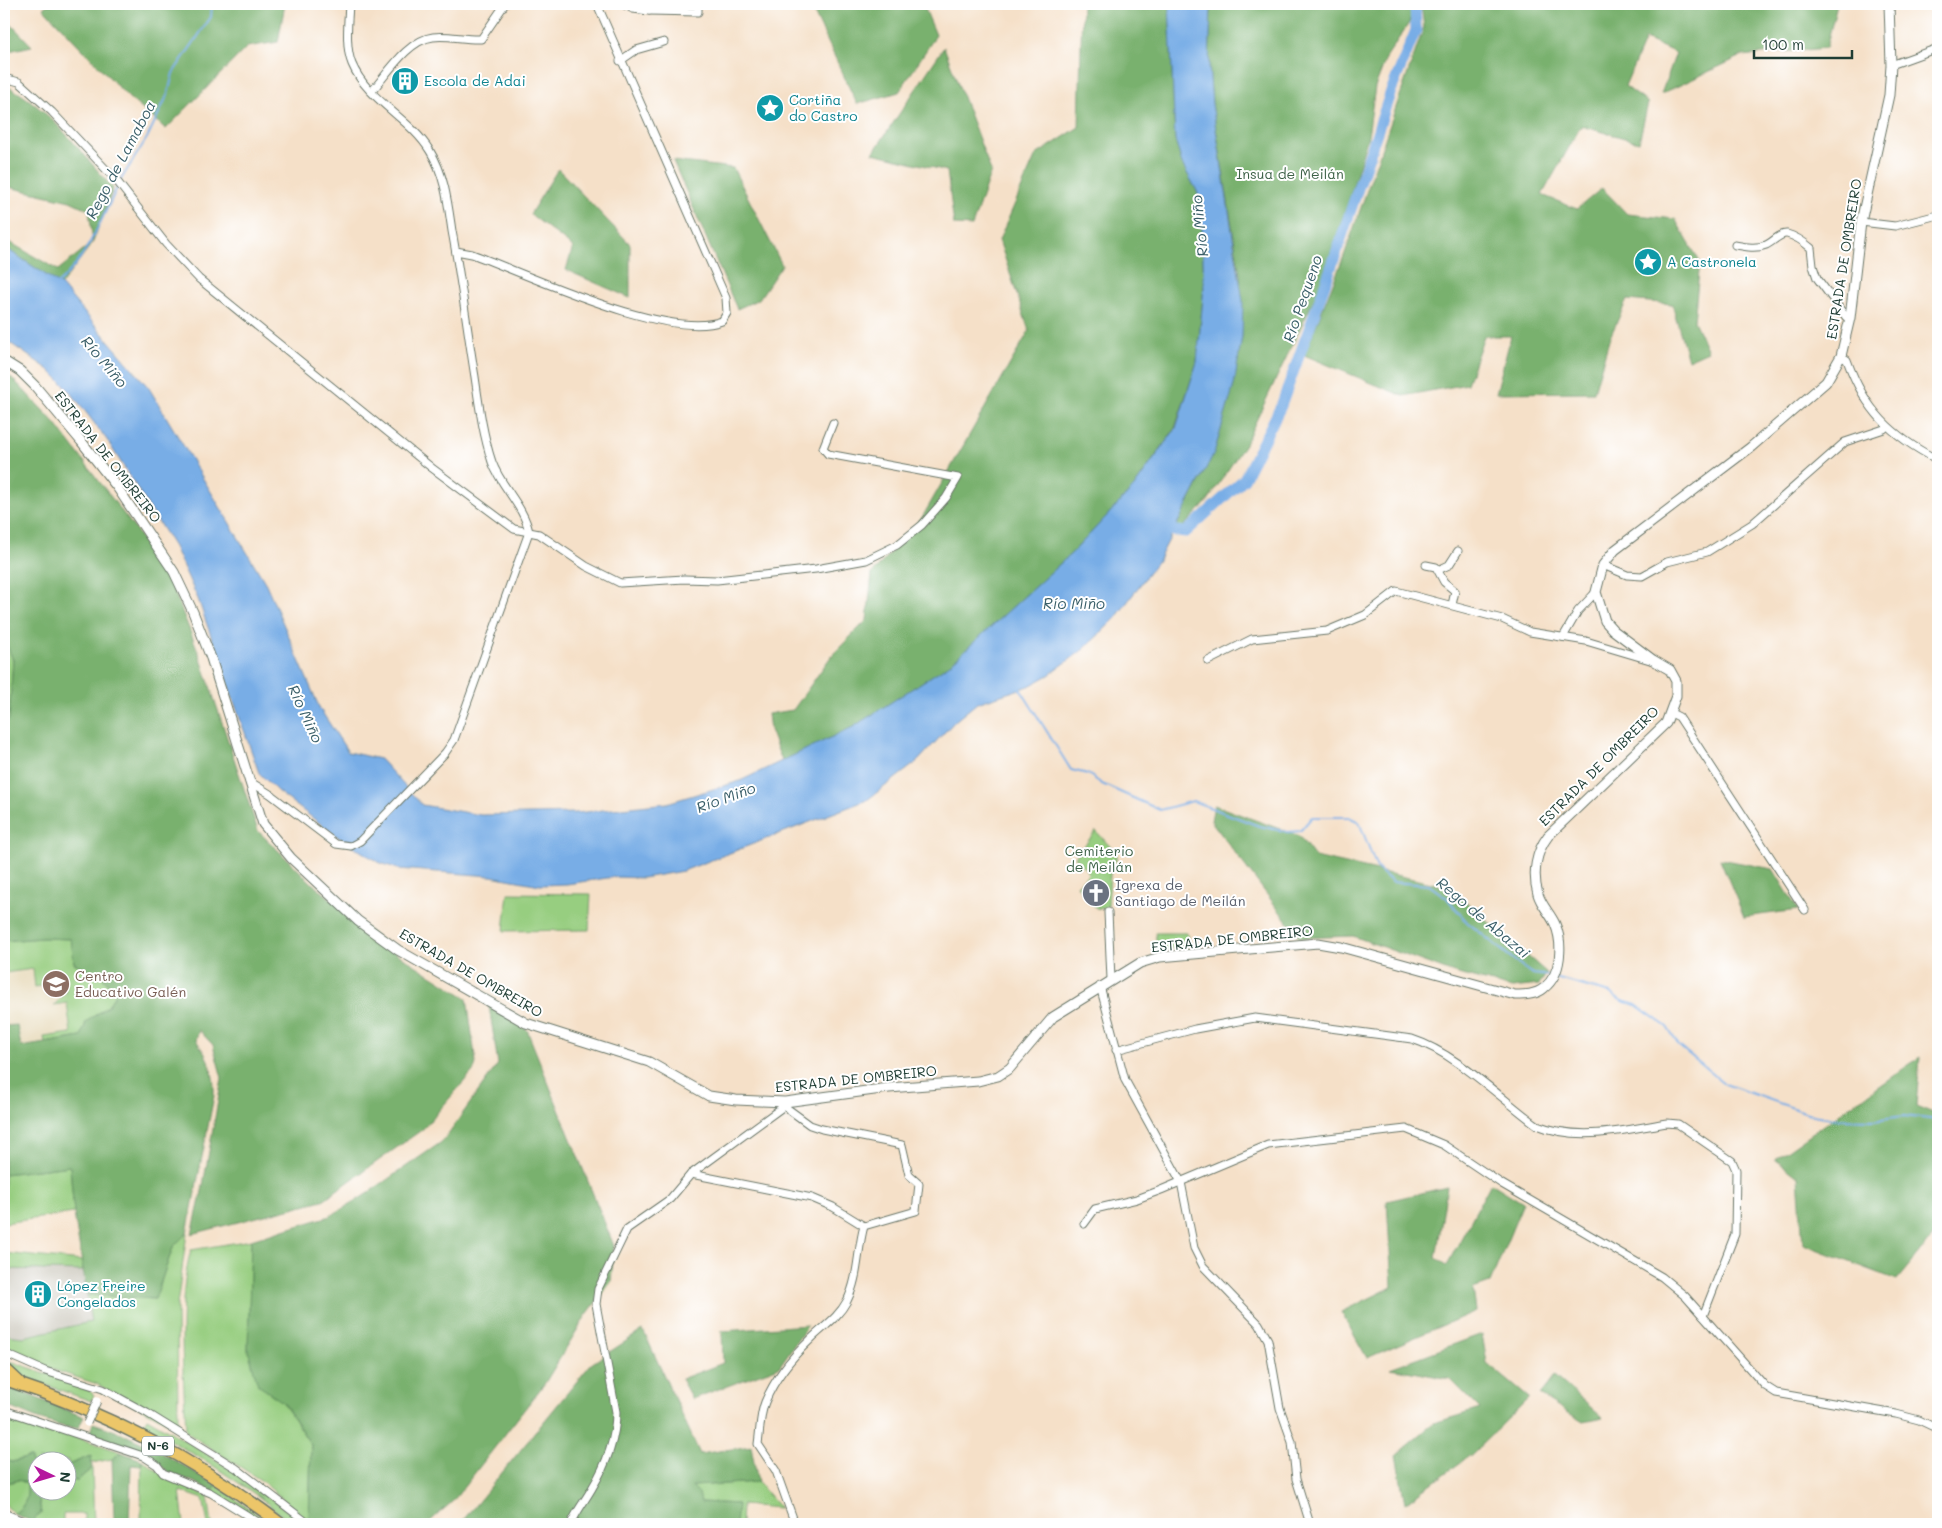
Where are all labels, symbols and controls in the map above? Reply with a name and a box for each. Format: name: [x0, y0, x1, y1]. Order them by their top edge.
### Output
scale bar: [1754, 28, 1852, 60]
text: 100 m: [1762, 34, 1804, 54]
building icon: Escola de Adai: [390, 66, 420, 96]
place label: Escola de Adai: [424, 71, 526, 90]
place label: Cortiña do Castro: [789, 90, 858, 125]
place icon: Cortiña do Castro: [755, 93, 785, 123]
water label: Rego de Lamaboa: [80, 97, 160, 222]
park label: Insua de Meilán: [1236, 164, 1344, 183]
street label: ESTRADA DE OMBREIRO: [1821, 177, 1866, 341]
water label: Río Miño: [1186, 194, 1212, 258]
place icon: A Castronela: [1633, 247, 1663, 277]
water label: Río Pequeno: [1278, 252, 1326, 345]
place label: A Castronela: [1667, 252, 1757, 271]
water label: Río Miño: [77, 331, 132, 392]
street label: ESTRADA DE OMBREIRO: [51, 387, 166, 527]
water label: Río Miño: [1043, 593, 1105, 613]
water label: Río Miño: [284, 681, 328, 746]
street label: ESTRADA DE OMBREIRO: [1535, 702, 1663, 830]
water label: Río Miño: [693, 777, 758, 817]
park label: Cemiterio de Meilán: [1065, 841, 1133, 876]
water label: Rego de Abazai: [1433, 872, 1535, 963]
place label: Igrexa de Santiago de Meilán: [1115, 875, 1246, 910]
church icon: Igrexa de Santiago de Meilán: [1081, 878, 1111, 908]
street label: ESTRADA DE OMBREIRO: [1150, 921, 1314, 956]
street label: ESTRADA DE OMBREIRO: [396, 924, 546, 1021]
place label: Centro Educativo Galén: [75, 966, 186, 1001]
school or university icon: Centro Educativo Galén: [41, 969, 71, 999]
street label: ESTRADA DE OMBREIRO: [774, 1061, 938, 1096]
place label: López Freire Congelados: [57, 1276, 146, 1311]
building icon: López Freire Congelados: [23, 1279, 53, 1309]
road number: N-6: [142, 1436, 174, 1455]
north arrow: [28, 1450, 78, 1500]
text: N: [56, 1471, 75, 1483]

